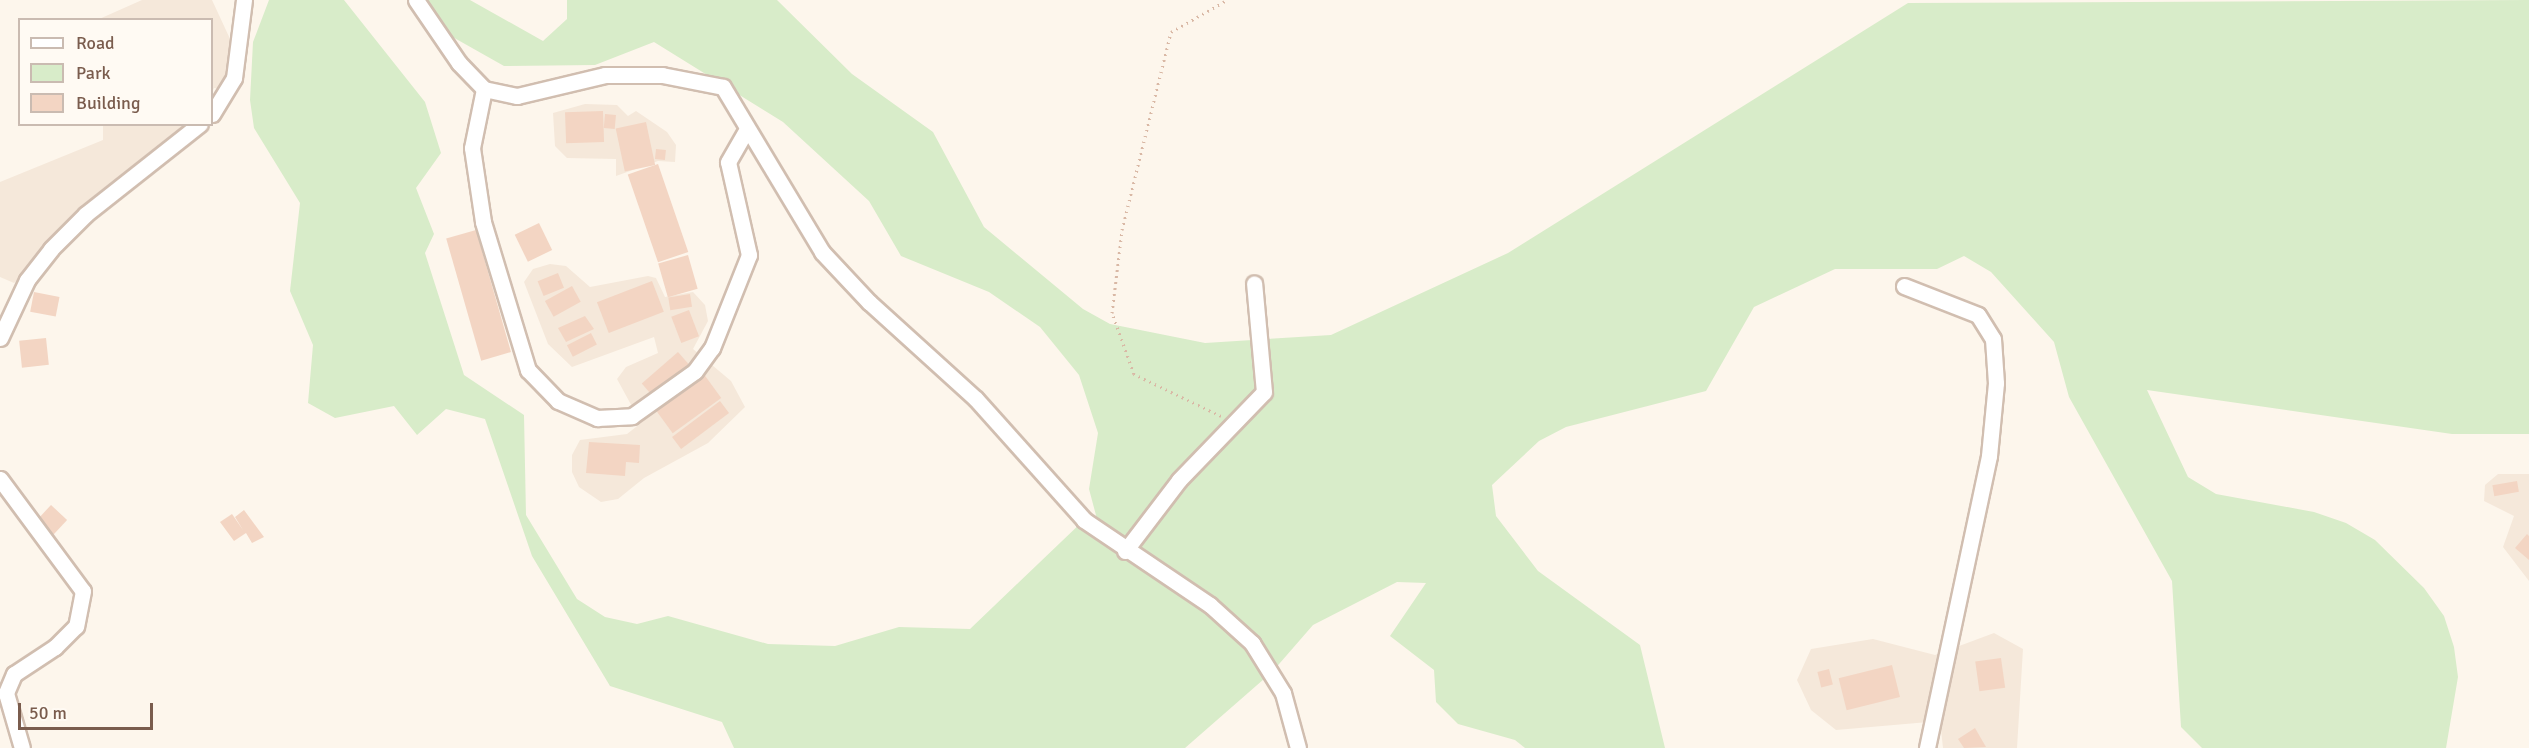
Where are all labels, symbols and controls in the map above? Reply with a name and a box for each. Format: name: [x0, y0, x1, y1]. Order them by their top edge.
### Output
legend: [18, 18, 213, 126]
text: Road: [76, 32, 115, 54]
text: Park: [76, 62, 111, 84]
text: Building: [76, 92, 140, 114]
scale bar: [21, 691, 156, 729]
text: 50 m: [29, 702, 67, 724]

